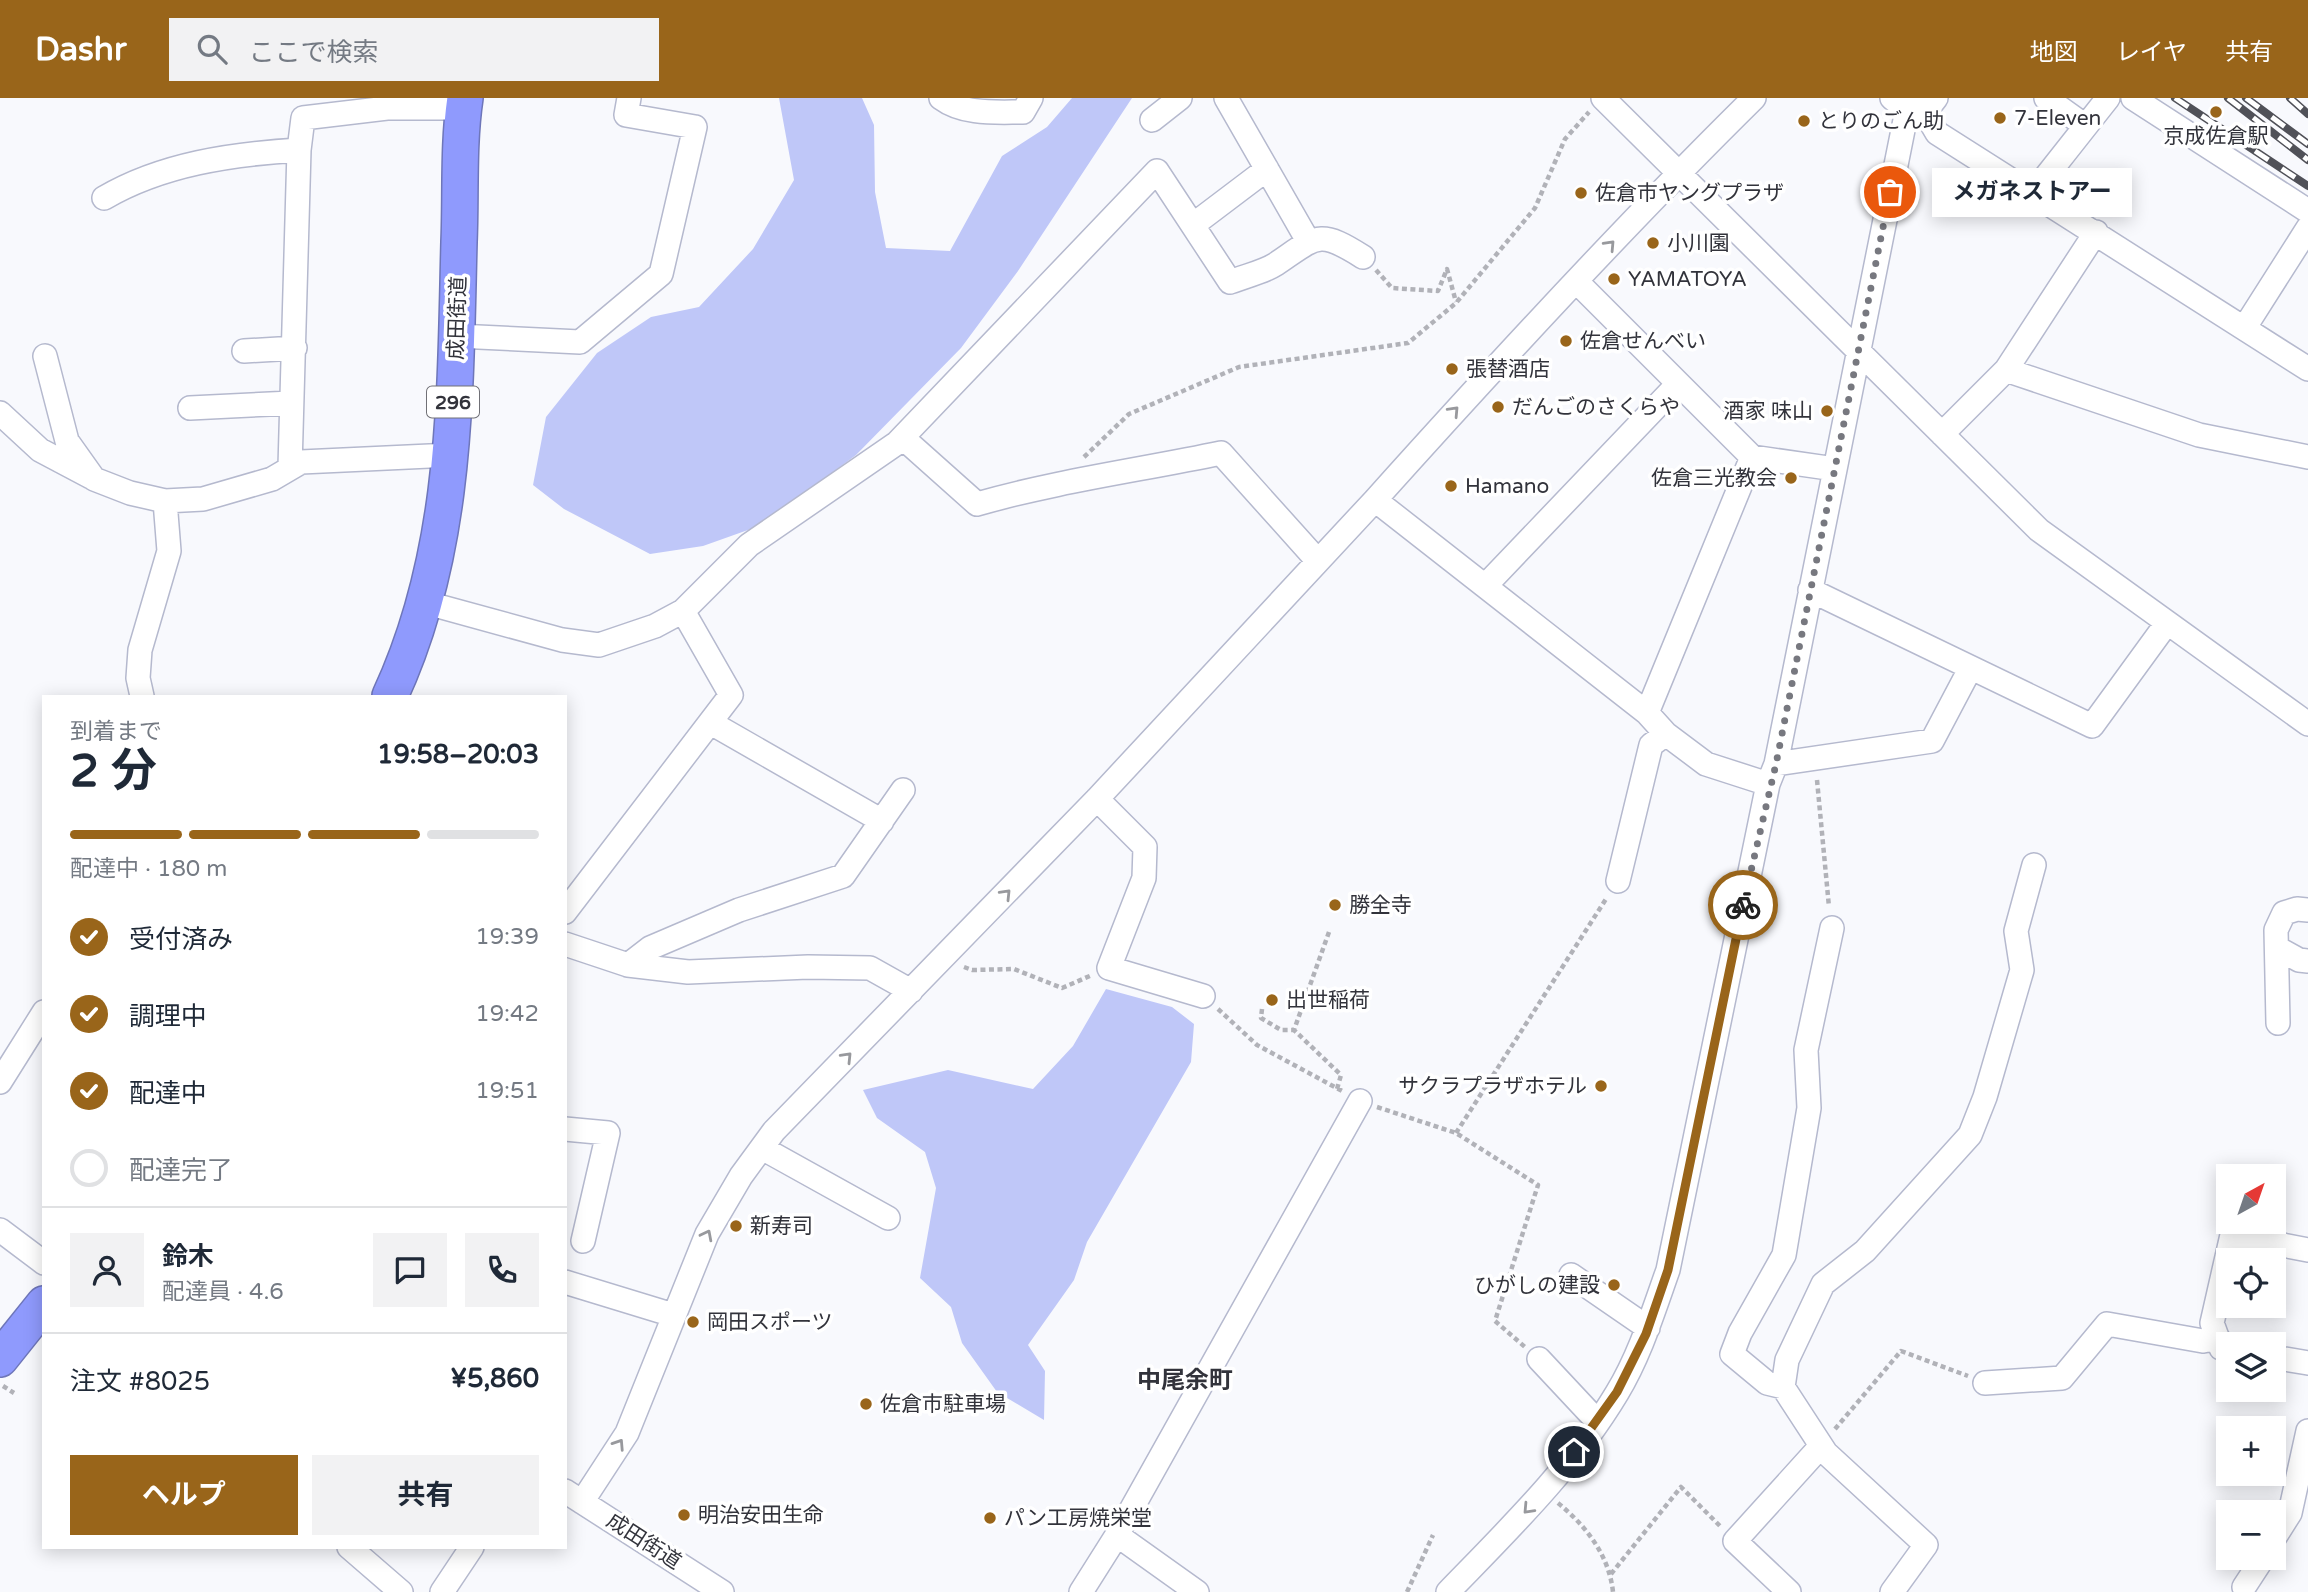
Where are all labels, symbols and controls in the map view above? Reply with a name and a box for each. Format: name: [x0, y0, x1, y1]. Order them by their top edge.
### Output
search box: [169, 18, 659, 81]
text: Dashr: [35, 30, 127, 69]
icon: search: [193, 30, 231, 68]
text: ここで検索: [249, 37, 379, 68]
text: 地図: [2030, 38, 2078, 67]
text: レイヤ: [2116, 38, 2187, 67]
text: 共有: [2225, 38, 2273, 67]
marker: 京成佐倉駅: [2208, 104, 2224, 120]
place label: 7-Eleven: [2014, 106, 2101, 131]
place label: とりのごん助: [1818, 109, 1944, 134]
marker: 7-Eleven: [1992, 110, 2008, 126]
marker: とりのごん助: [1796, 113, 1812, 129]
place label: 京成佐倉駅: [2164, 124, 2269, 149]
pin: [1860, 162, 1920, 222]
callout: メガネストアー: [1932, 168, 2132, 217]
icon: bag: [1871, 173, 1909, 211]
text: メガネストアー: [1952, 178, 2112, 206]
place label: 佐倉市ヤングプラザ: [1595, 181, 1784, 206]
marker: 佐倉市ヤングプラザ: [1573, 185, 1589, 201]
place label: 小川園: [1667, 231, 1730, 256]
marker: 小川園: [1645, 235, 1661, 251]
one-way arrow: [1601, 240, 1614, 253]
place label: YAMATOYA: [1628, 267, 1747, 292]
marker: YAMATOYA: [1606, 271, 1622, 287]
street label: 成田街道: [444, 276, 471, 360]
place label: 佐倉せんべい: [1580, 329, 1706, 354]
marker: 佐倉せんべい: [1558, 333, 1574, 349]
place label: 張替酒店: [1466, 357, 1550, 382]
marker: 張替酒店: [1444, 361, 1460, 377]
road number: 296: [427, 386, 479, 418]
place label: だんごのさくらや: [1512, 395, 1680, 420]
marker: だんごのさくらや: [1490, 399, 1506, 415]
place label: 酒家 味山: [1724, 399, 1813, 424]
marker: 酒家 味山: [1819, 403, 1835, 419]
one-way arrow: [1445, 406, 1458, 419]
place label: 佐倉三光教会: [1651, 466, 1777, 491]
marker: 佐倉三光教会: [1783, 470, 1799, 486]
place label: Hamano: [1465, 474, 1549, 499]
marker: Hamano: [1443, 478, 1459, 494]
text: 到着まで: [70, 718, 162, 746]
text: 19:58–20:03: [377, 739, 539, 770]
text: 2 分: [70, 744, 157, 799]
text: 配達中 · 180 m: [70, 855, 227, 883]
courier: [1708, 870, 1778, 940]
icon: bike: [1724, 886, 1762, 924]
one-way arrow: [997, 890, 1010, 903]
place label: 勝全寺: [1349, 893, 1412, 918]
marker: 勝全寺: [1327, 897, 1343, 913]
icon: check: [70, 918, 108, 956]
text: 19:39: [475, 923, 539, 951]
text: 受付済み: [129, 924, 233, 955]
place label: 出世稲荷: [1286, 988, 1370, 1013]
marker: 出世稲荷: [1264, 992, 1280, 1008]
icon: check: [70, 995, 108, 1033]
text: 19:42: [475, 1000, 539, 1028]
text: 調理中: [129, 1001, 207, 1032]
one-way arrow: [838, 1052, 851, 1065]
icon: check: [70, 1072, 108, 1110]
place label: サクラプラザホテル: [1398, 1074, 1587, 1099]
text: 19:51: [475, 1077, 539, 1105]
text: 配達中: [129, 1078, 207, 1109]
marker: サクラプラザホテル: [1593, 1078, 1609, 1094]
text: 配達完了: [129, 1155, 233, 1186]
north arrow: [2216, 1164, 2286, 1234]
map controls: [2216, 1164, 2286, 1570]
place label: 新寿司: [750, 1214, 813, 1239]
marker: 新寿司: [728, 1218, 744, 1234]
one-way arrow: [699, 1230, 713, 1242]
button: person: [70, 1233, 144, 1307]
button: chat: [373, 1233, 447, 1307]
button: phone: [465, 1233, 539, 1307]
text: 鈴木: [162, 1241, 214, 1272]
button: locate: [2216, 1248, 2286, 1318]
place label: ひがしの建設: [1474, 1273, 1600, 1298]
marker: ひがしの建設: [1606, 1277, 1622, 1293]
text: 配達員 · 4.6: [162, 1278, 284, 1306]
place label: 岡田スポーツ: [707, 1310, 833, 1335]
marker: 岡田スポーツ: [685, 1314, 701, 1330]
button: layers: [2216, 1332, 2286, 1402]
text: ¥5,860: [450, 1363, 539, 1394]
text: 注文 #8025: [70, 1366, 210, 1397]
district label: 中尾余町: [1137, 1366, 1233, 1395]
place label: 佐倉市駐車場: [880, 1392, 1006, 1417]
marker: 佐倉市駐車場: [858, 1396, 874, 1412]
button: +: [2216, 1416, 2286, 1486]
pin: [1544, 1422, 1604, 1482]
icon: home: [1555, 1433, 1593, 1471]
one-way arrow: [611, 1439, 624, 1452]
button: ヘルプ: [70, 1455, 298, 1535]
button: 共有: [312, 1455, 539, 1535]
button: −: [2216, 1500, 2286, 1570]
one-way arrow: [1524, 1501, 1537, 1514]
place label: 明治安田生命: [698, 1503, 824, 1528]
place label: パン工房焼栄堂: [1004, 1506, 1152, 1531]
marker: 明治安田生命: [676, 1507, 692, 1523]
street label: 成田街道: [602, 1508, 686, 1575]
marker: パン工房焼栄堂: [982, 1510, 998, 1526]

